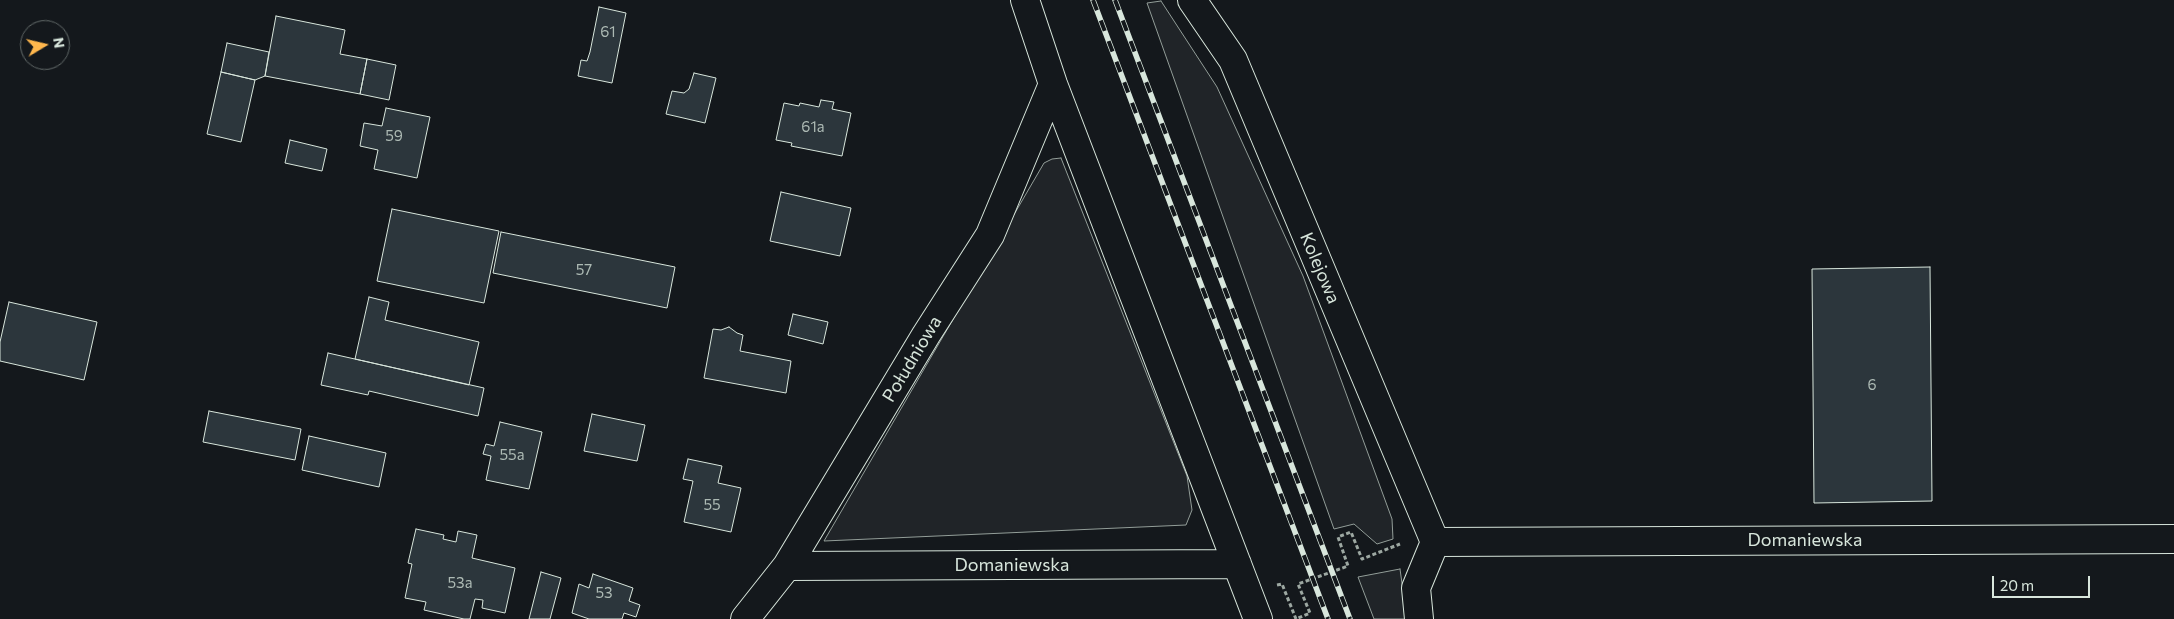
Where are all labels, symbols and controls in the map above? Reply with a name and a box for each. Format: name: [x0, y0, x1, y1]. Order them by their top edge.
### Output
north arrow: [20, 20, 70, 70]
house number: 61: [600, 23, 616, 41]
text: N: [50, 36, 69, 49]
house number: 61a: [801, 118, 825, 136]
house number: 59: [385, 127, 403, 145]
street label: Kolejowa: [1295, 229, 1345, 307]
house number: 57: [576, 261, 592, 279]
street label: Południowa: [878, 312, 946, 406]
house number: 6: [1867, 376, 1877, 394]
house number: 55a: [499, 446, 525, 464]
house number: 55: [703, 496, 721, 514]
street label: Domaniewska: [1747, 529, 1863, 551]
street label: Domaniewska: [954, 554, 1070, 576]
scale bar: [1994, 566, 2092, 598]
house number: 53a: [447, 574, 473, 592]
text: 20 m: [2000, 576, 2034, 594]
house number: 53: [595, 584, 613, 602]

